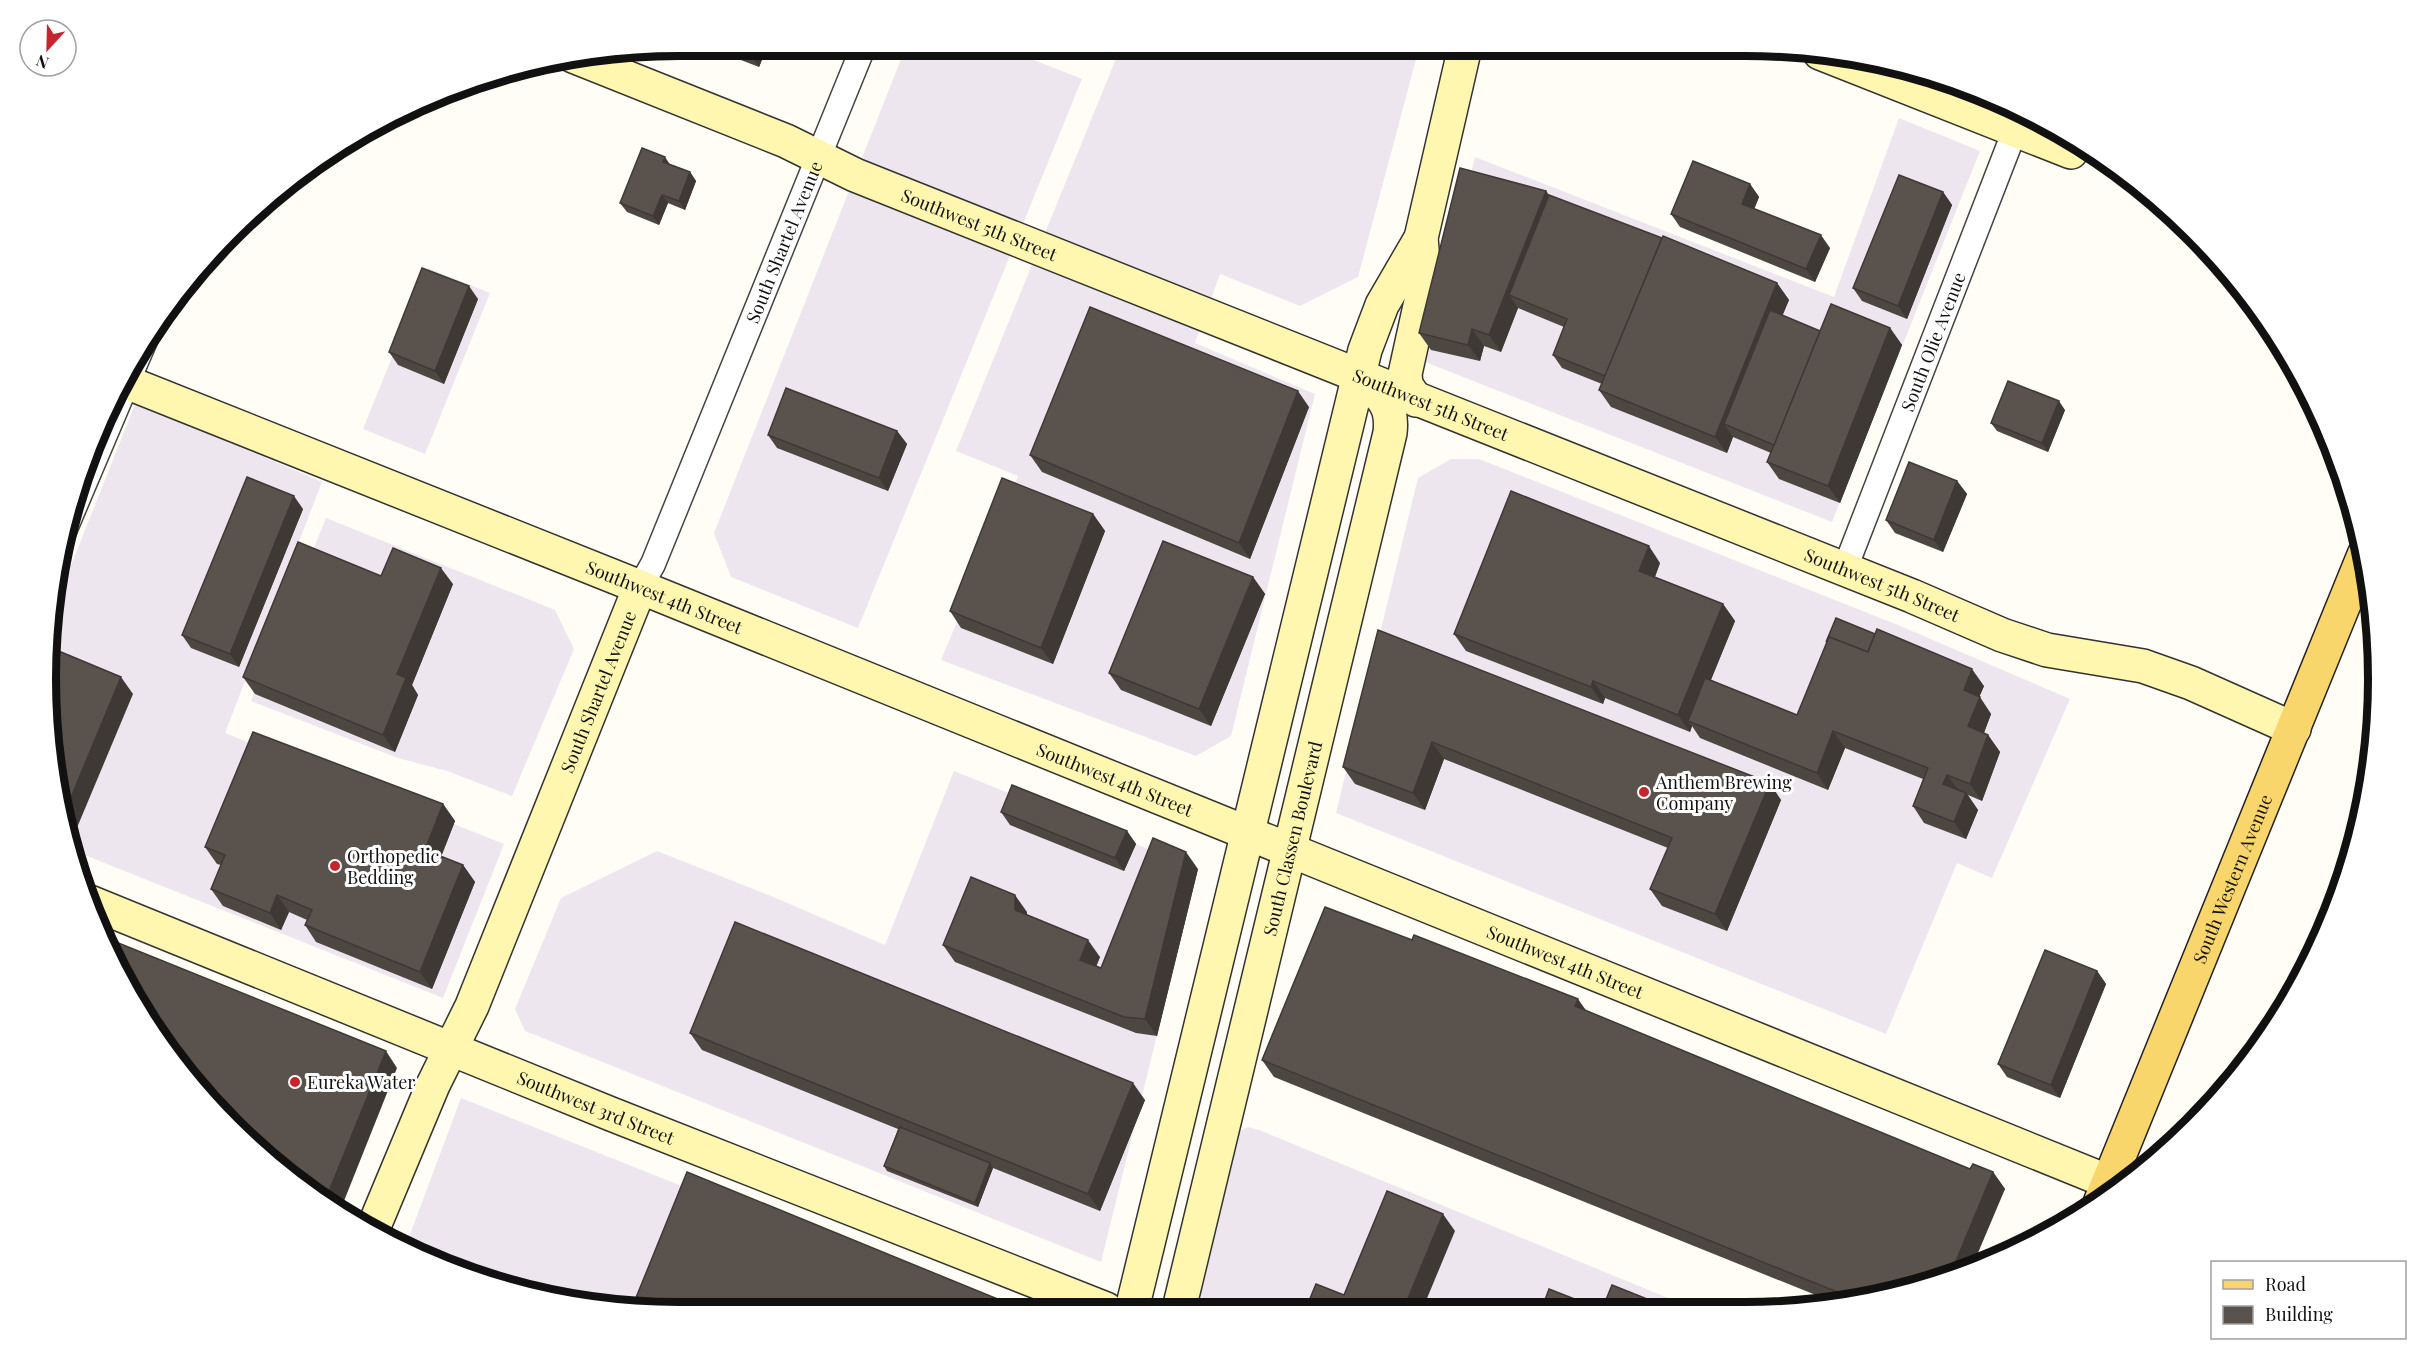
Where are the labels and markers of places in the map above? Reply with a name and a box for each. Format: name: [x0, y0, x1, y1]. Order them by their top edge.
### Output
place label: Anthem Brewing Company: [1655, 770, 1792, 815]
marker: Anthem Brewing Company: [1637, 785, 1651, 799]
place label: Orthopedic Bedding: [347, 844, 439, 889]
marker: Orthopedic Bedding: [328, 859, 342, 873]
place label: Eureka Water: [307, 1070, 415, 1094]
marker: Eureka Water: [288, 1075, 302, 1089]

